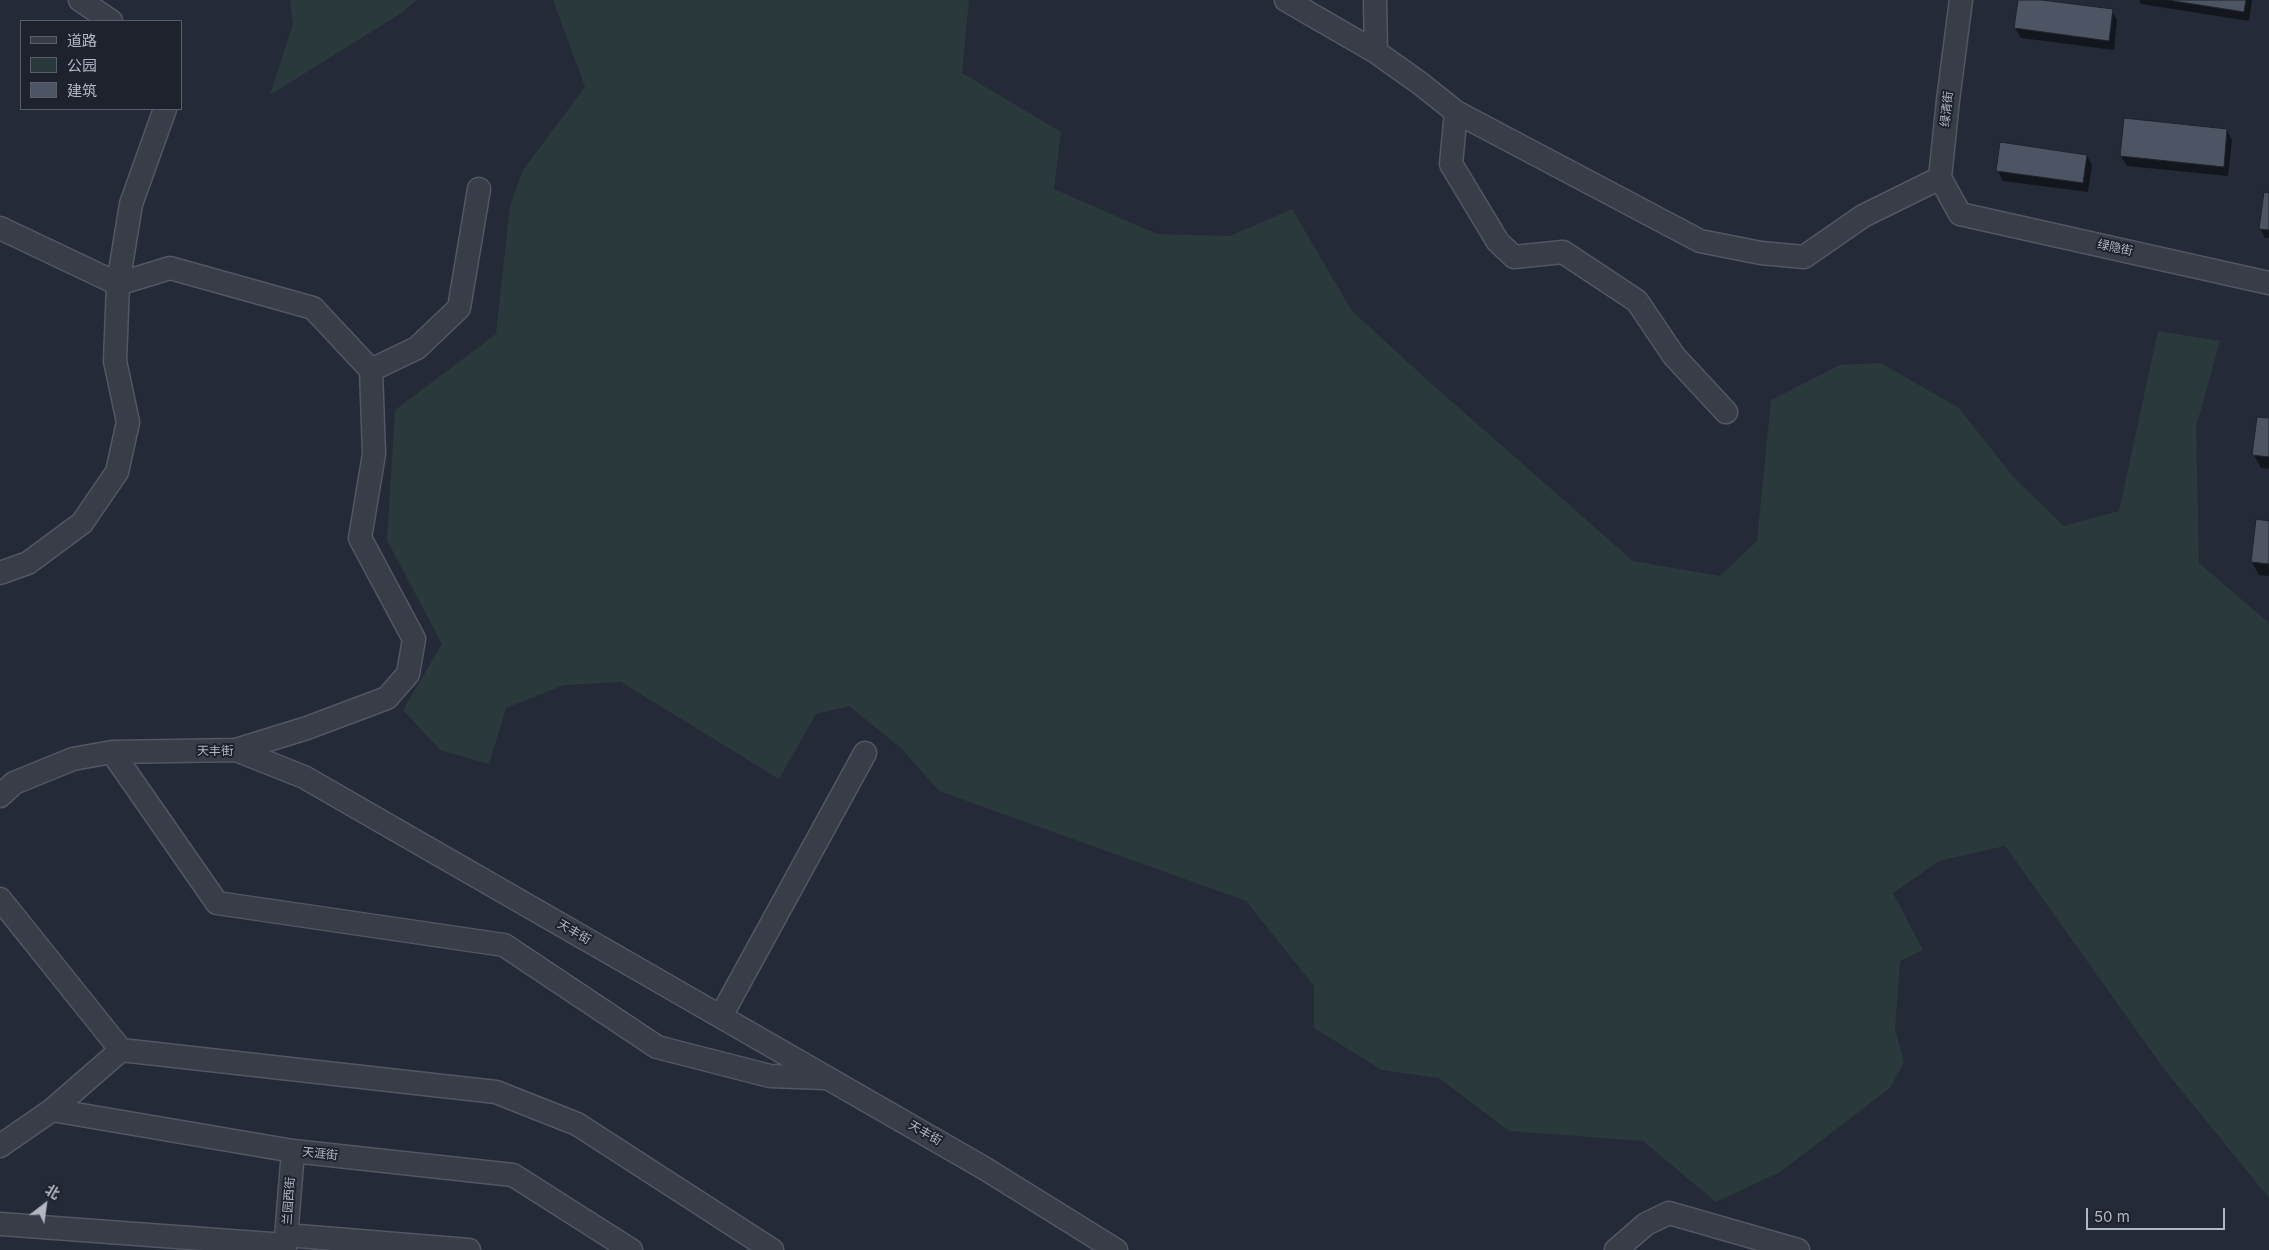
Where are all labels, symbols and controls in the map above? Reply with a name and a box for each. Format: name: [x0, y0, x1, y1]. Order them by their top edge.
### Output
legend: [20, 20, 182, 110]
text: 道路: [67, 31, 97, 50]
text: 公园: [67, 56, 97, 75]
text: 建筑: [67, 81, 97, 100]
street label: 绿清街: [1938, 90, 1956, 128]
street label: 绿隐街: [2096, 237, 2134, 259]
street label: 天丰街: [197, 744, 233, 758]
street label: 天丰街: [555, 917, 593, 947]
street label: 天丰街: [906, 1118, 944, 1148]
street label: 天涯街: [301, 1145, 339, 1163]
street label: 兰园西街: [280, 1177, 298, 1225]
north arrow: [20, 1180, 70, 1230]
text: 北: [42, 1181, 63, 1202]
scale bar: [2089, 1198, 2228, 1230]
text: 50 m: [2094, 1207, 2130, 1226]

